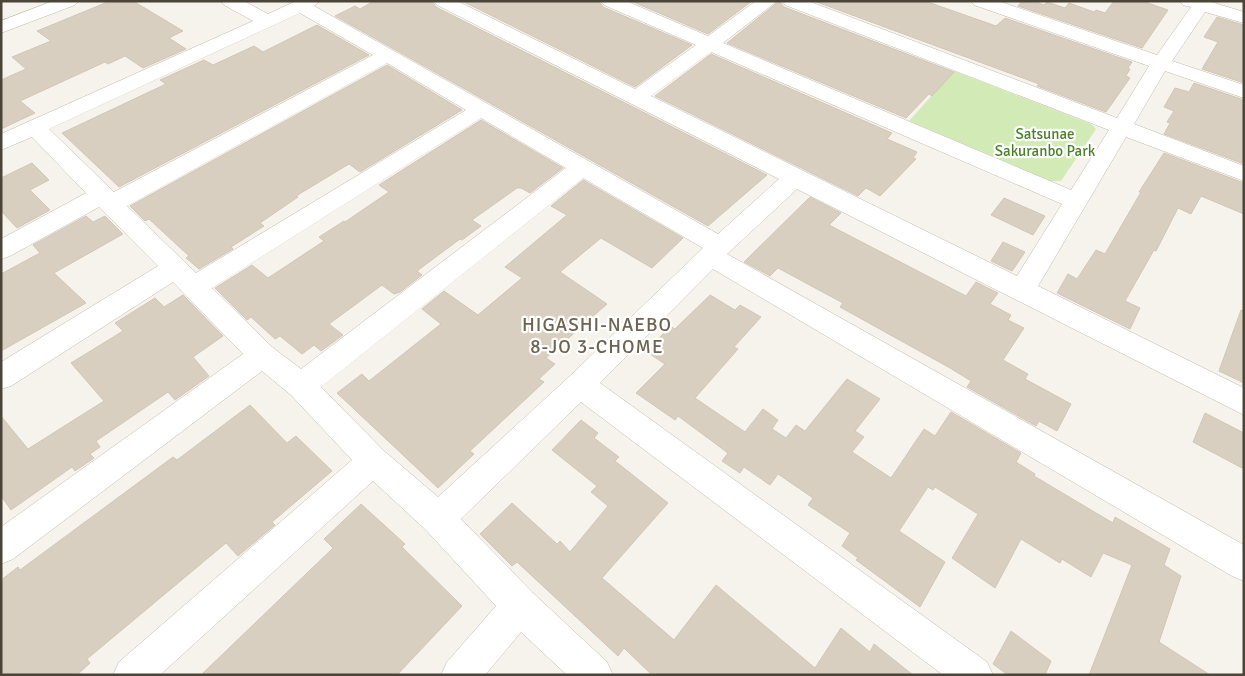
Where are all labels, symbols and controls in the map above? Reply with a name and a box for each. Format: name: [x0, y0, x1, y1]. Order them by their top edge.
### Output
park label: Satsunae Sakuranbo Park: [995, 125, 1096, 160]
district label: HIGASHI-NAEBO 8-JO 3-CHOME: [522, 313, 672, 359]

